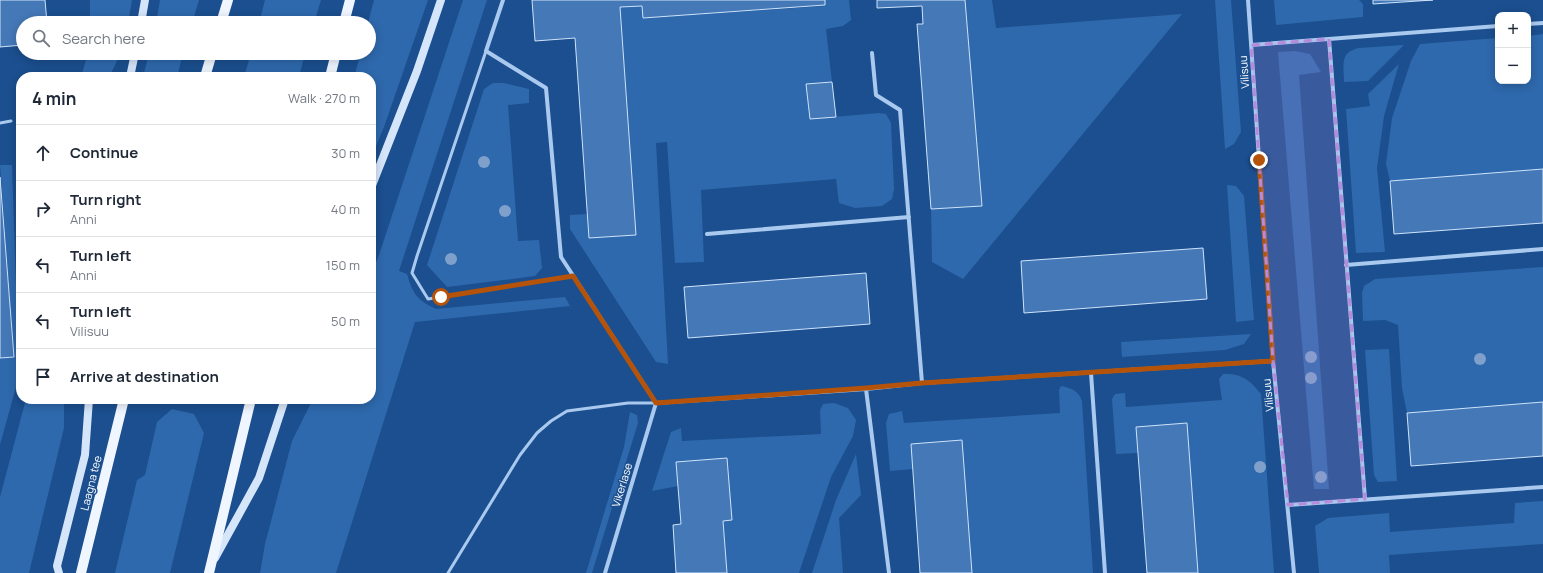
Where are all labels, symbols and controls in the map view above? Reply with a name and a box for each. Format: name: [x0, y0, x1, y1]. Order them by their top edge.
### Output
map controls: [1495, 12, 1531, 84]
button: +: [1495, 12, 1531, 48]
search box: [16, 16, 376, 60]
icon: search: [30, 27, 52, 49]
text: Search here: [62, 28, 145, 49]
button: −: [1495, 48, 1531, 84]
street label: Vilisuu: [1235, 55, 1252, 89]
text: 4 min: [32, 87, 76, 110]
text: Walk · 270 m: [288, 89, 360, 107]
icon: ahead: [32, 142, 54, 164]
text: Continue: [70, 142, 138, 163]
text: 30 m: [331, 144, 360, 162]
route end: [1250, 151, 1268, 169]
text: Turn right: [70, 189, 141, 210]
icon: right: [32, 198, 54, 220]
text: 40 m: [331, 200, 360, 218]
text: Anni: [70, 210, 97, 228]
text: Turn left: [70, 245, 132, 266]
icon: left: [32, 254, 54, 276]
text: 150 m: [326, 256, 360, 274]
text: Anni: [70, 266, 97, 284]
route start: [432, 288, 450, 306]
text: Turn left: [70, 301, 132, 322]
icon: left: [32, 310, 54, 332]
text: 50 m: [331, 312, 360, 330]
text: Vilisuu: [70, 322, 109, 340]
icon: arrive: [32, 366, 54, 388]
text: Arrive at destination: [70, 366, 219, 387]
street label: Vilisuu: [1258, 378, 1277, 412]
street label: Laagna tee: [76, 453, 105, 512]
street label: Vikerlase: [608, 460, 636, 509]

